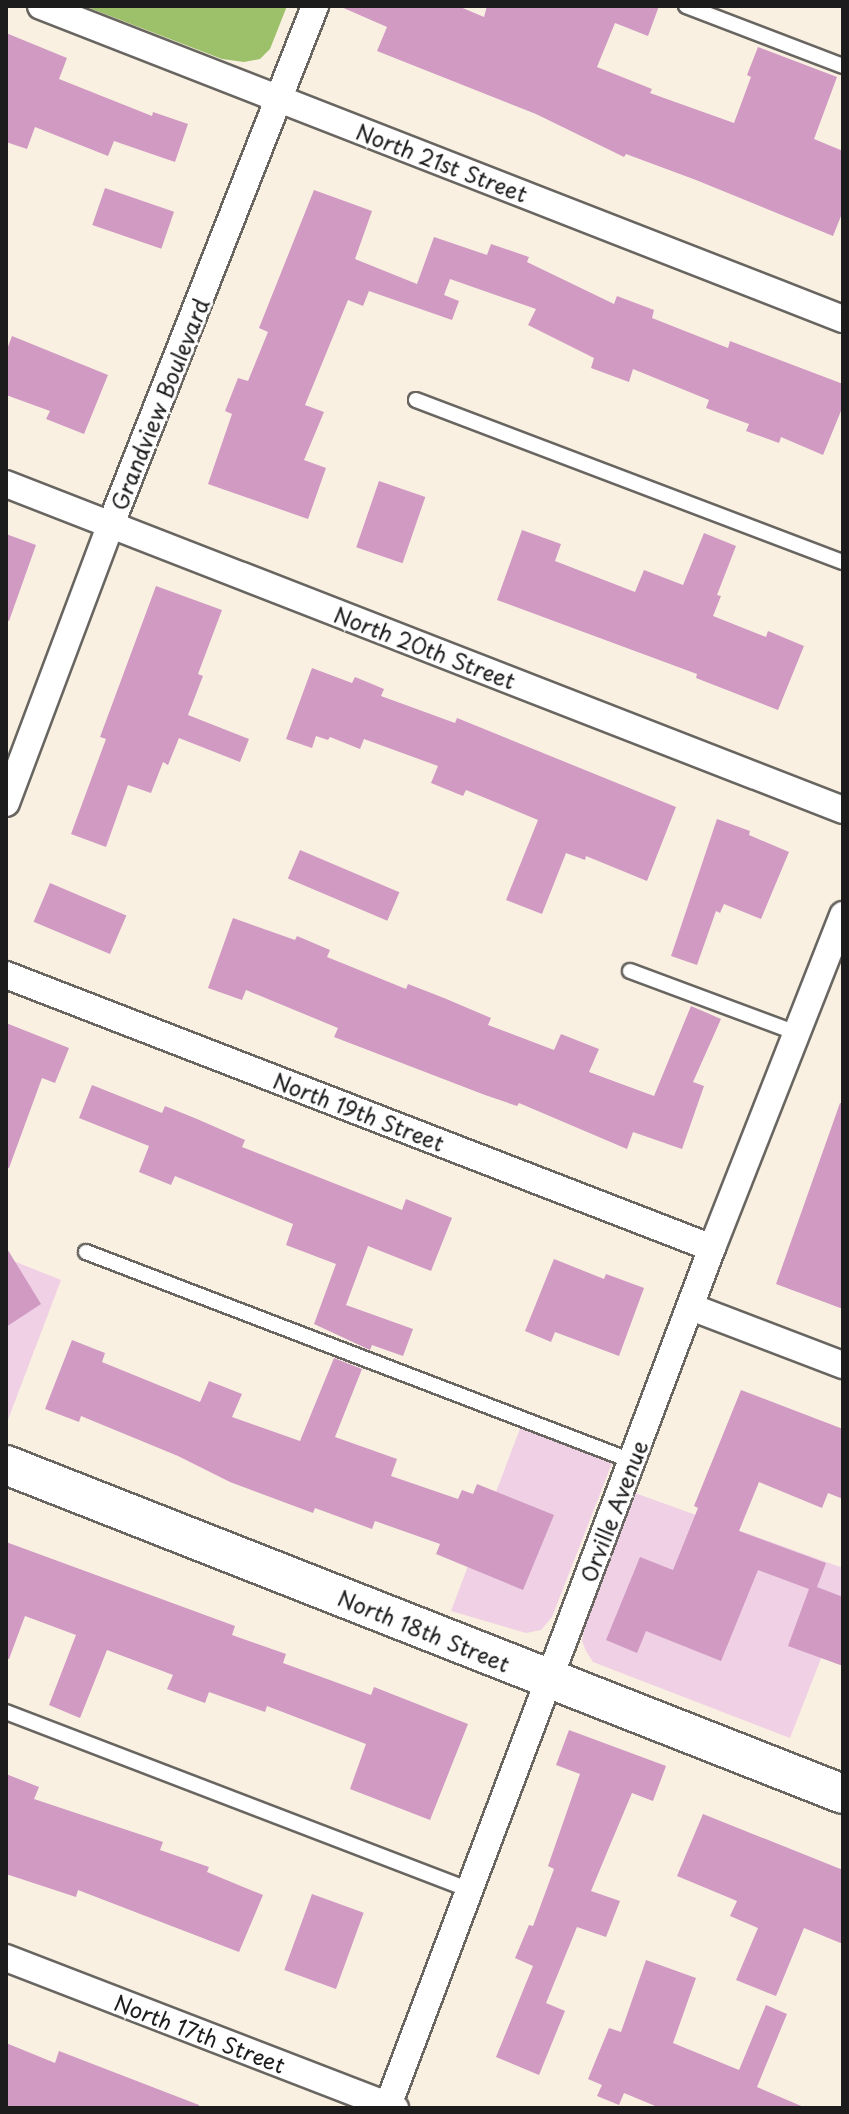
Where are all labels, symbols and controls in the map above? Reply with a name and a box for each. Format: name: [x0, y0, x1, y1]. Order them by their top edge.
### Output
street label: North 21st Street: [351, 116, 533, 208]
street label: Grandview Boulevard: [105, 295, 213, 513]
street label: North 20th Street: [330, 600, 520, 694]
street label: North 19th Street: [268, 1065, 450, 1157]
street label: Orville Avenue: [574, 1436, 652, 1586]
street label: North 18th Street: [332, 1583, 516, 1677]
street label: North 17th Street: [109, 1988, 291, 2078]

